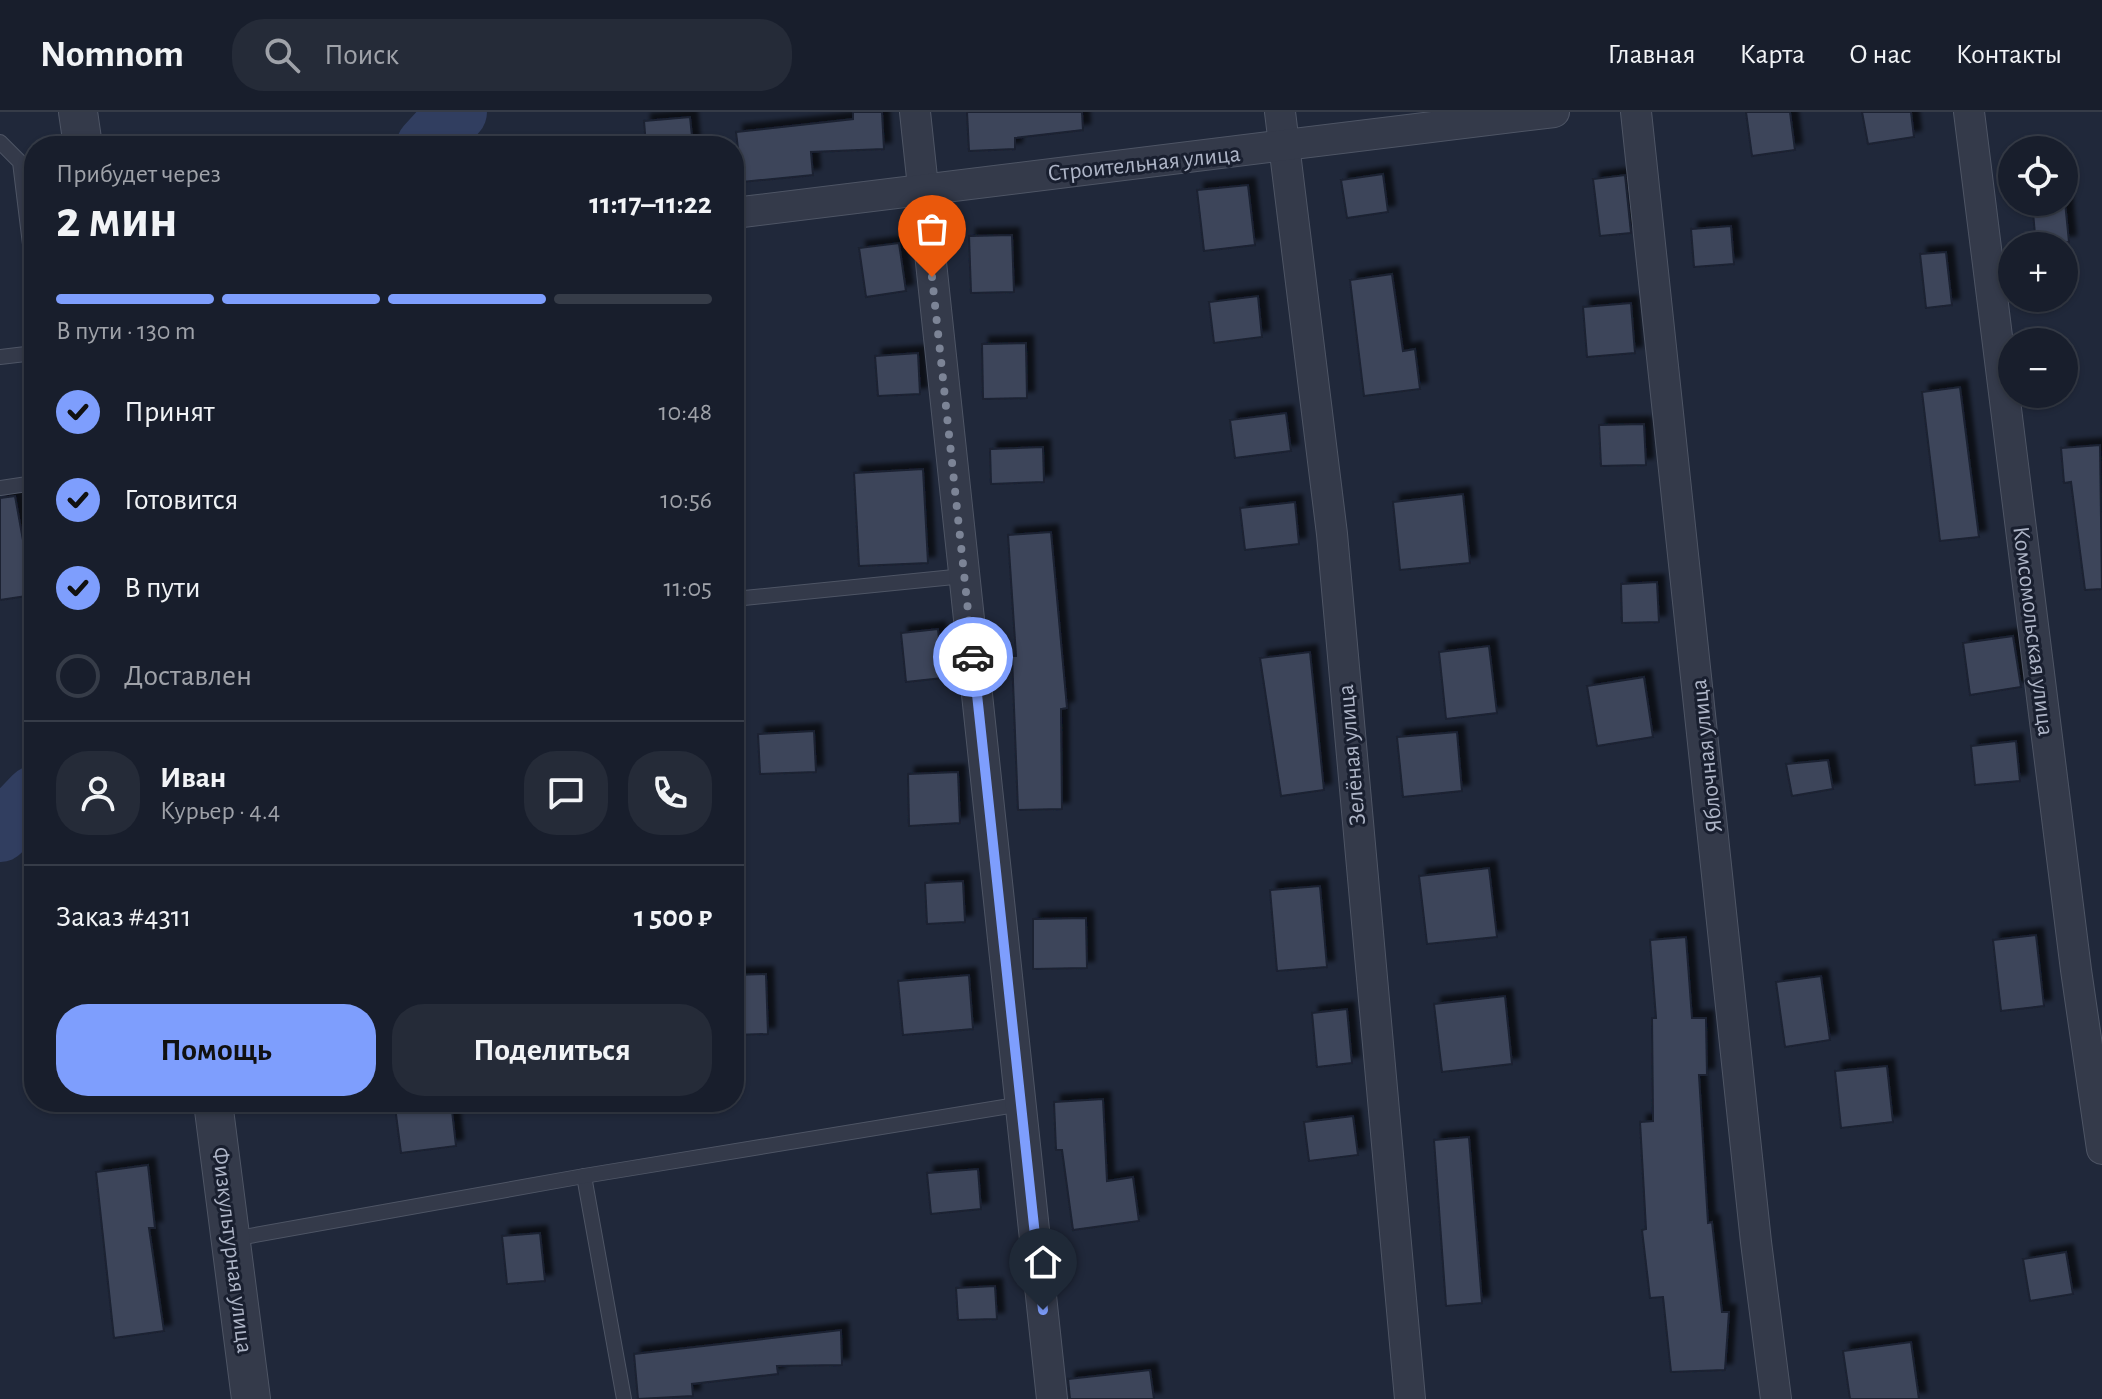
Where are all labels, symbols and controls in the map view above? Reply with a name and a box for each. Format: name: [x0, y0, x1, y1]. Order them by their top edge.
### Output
search box: [232, 19, 792, 91]
icon: search: [260, 33, 304, 77]
text: Nomnom: [40, 36, 184, 74]
text: Поиск: [324, 40, 399, 70]
text: Главная: [1607, 41, 1695, 69]
text: Карта: [1739, 41, 1805, 69]
text: О нас: [1849, 41, 1912, 69]
text: Контакты: [1956, 41, 2062, 69]
map controls: [1998, 136, 2078, 408]
button: locate: [1998, 136, 2078, 216]
street label: Строительная улица: [1046, 142, 1242, 186]
text: Прибудет через: [56, 161, 221, 187]
text: 11:17–11:22: [589, 189, 712, 219]
text: 2 мин: [56, 194, 178, 246]
pin: [898, 195, 966, 277]
icon: bag: [910, 207, 954, 251]
button: +: [1998, 232, 2078, 312]
text: В пути · 130 m: [56, 318, 195, 344]
button: −: [1998, 328, 2078, 408]
icon: check: [56, 390, 100, 434]
text: Принят: [124, 397, 215, 427]
text: 10:48: [659, 399, 712, 425]
icon: check: [56, 478, 100, 522]
text: Готовится: [124, 485, 238, 515]
text: 10:56: [660, 487, 712, 513]
street label: Комсомольская улица: [2008, 525, 2058, 737]
icon: check: [56, 566, 100, 610]
text: В пути: [124, 573, 201, 603]
text: 11:05: [664, 575, 712, 601]
courier: [933, 617, 1013, 697]
icon: car: [951, 635, 995, 679]
text: Доставлен: [124, 661, 252, 691]
street label: Яблочная улица: [1687, 678, 1727, 834]
street label: Зелёная улица: [1334, 683, 1370, 826]
button: person: [56, 751, 140, 835]
button: chat: [524, 751, 608, 835]
button: phone: [628, 751, 712, 835]
text: Иван: [160, 763, 226, 793]
text: Курьер · 4.4: [160, 798, 280, 824]
text: Заказ #4311: [56, 902, 191, 932]
text: 1 500 ₽: [634, 902, 712, 932]
button: Помощь: [56, 1004, 376, 1096]
button: Поделиться: [392, 1004, 712, 1096]
street label: Физкультурная улица: [207, 1146, 257, 1355]
pin: [1009, 1228, 1077, 1310]
icon: home: [1021, 1240, 1065, 1284]

